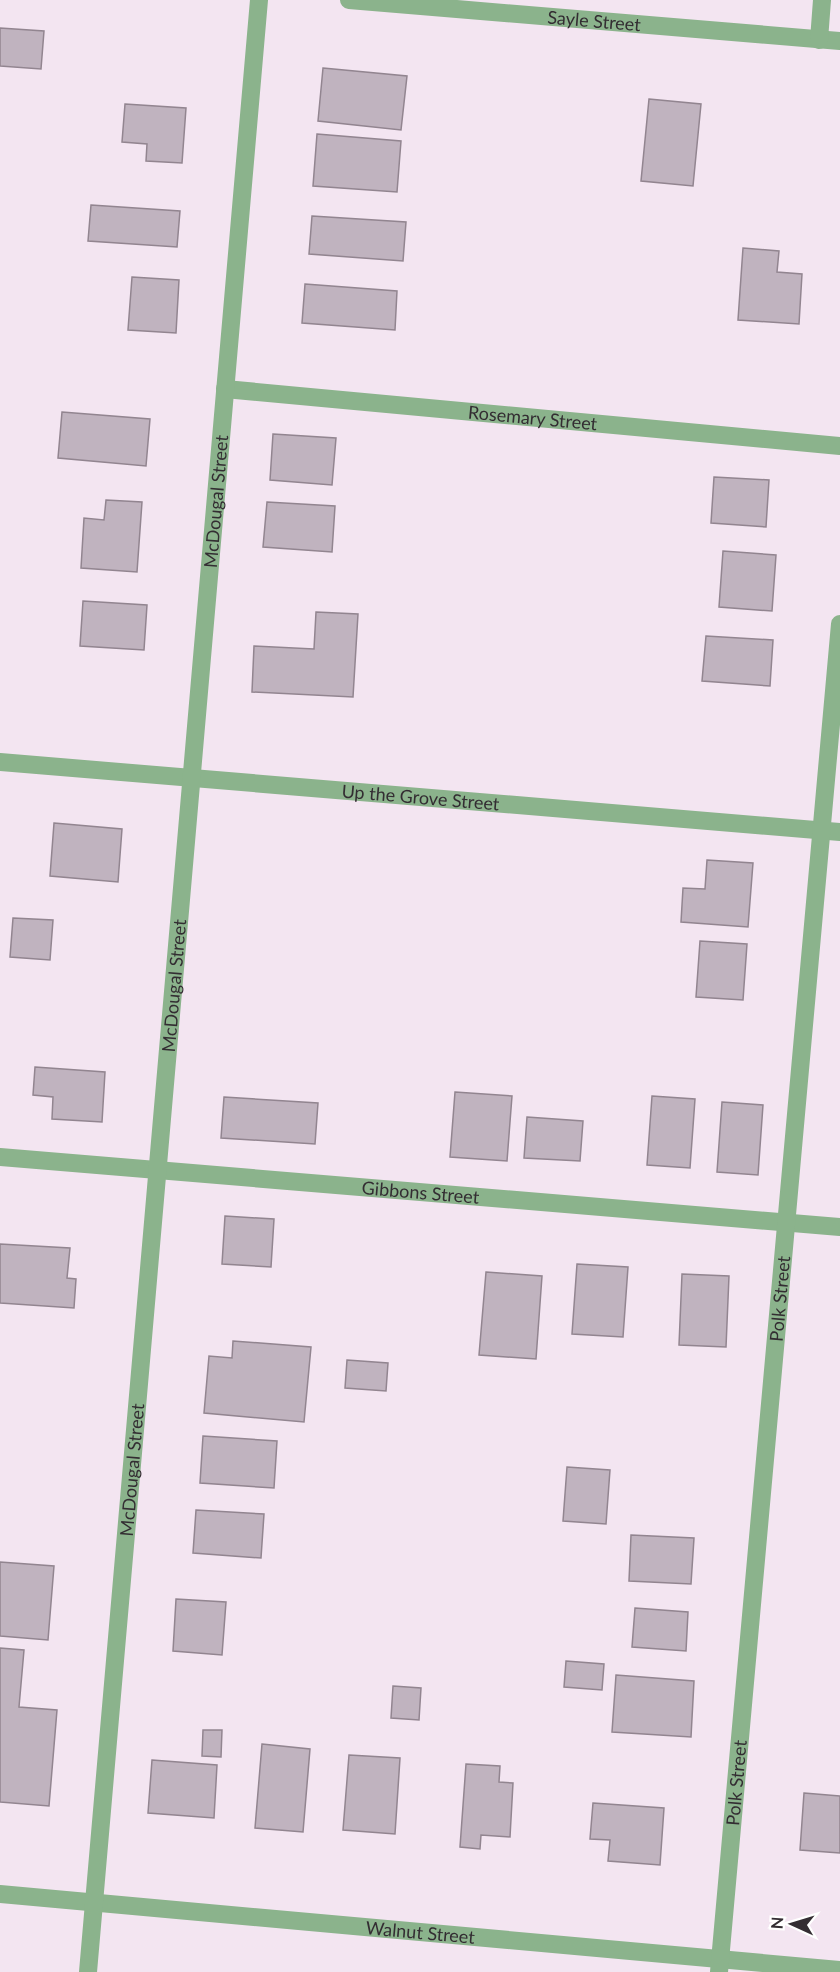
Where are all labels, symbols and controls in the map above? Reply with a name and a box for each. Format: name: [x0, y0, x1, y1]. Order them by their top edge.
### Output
street label: Sayle Street: [547, 6, 642, 35]
street label: Rosemary Street: [467, 401, 599, 434]
street label: McDougal Street: [199, 434, 232, 569]
street label: Up the Grove Street: [341, 780, 501, 815]
street label: McDougal Street: [157, 918, 190, 1053]
street label: Gibbons Street: [361, 1176, 481, 1208]
street label: Polk Street: [765, 1254, 794, 1343]
street label: McDougal Street: [115, 1402, 148, 1537]
street label: Polk Street: [721, 1738, 751, 1827]
north arrow: [762, 1894, 822, 1954]
street label: Walnut Street: [365, 1916, 476, 1948]
text: N: [767, 1916, 786, 1930]

